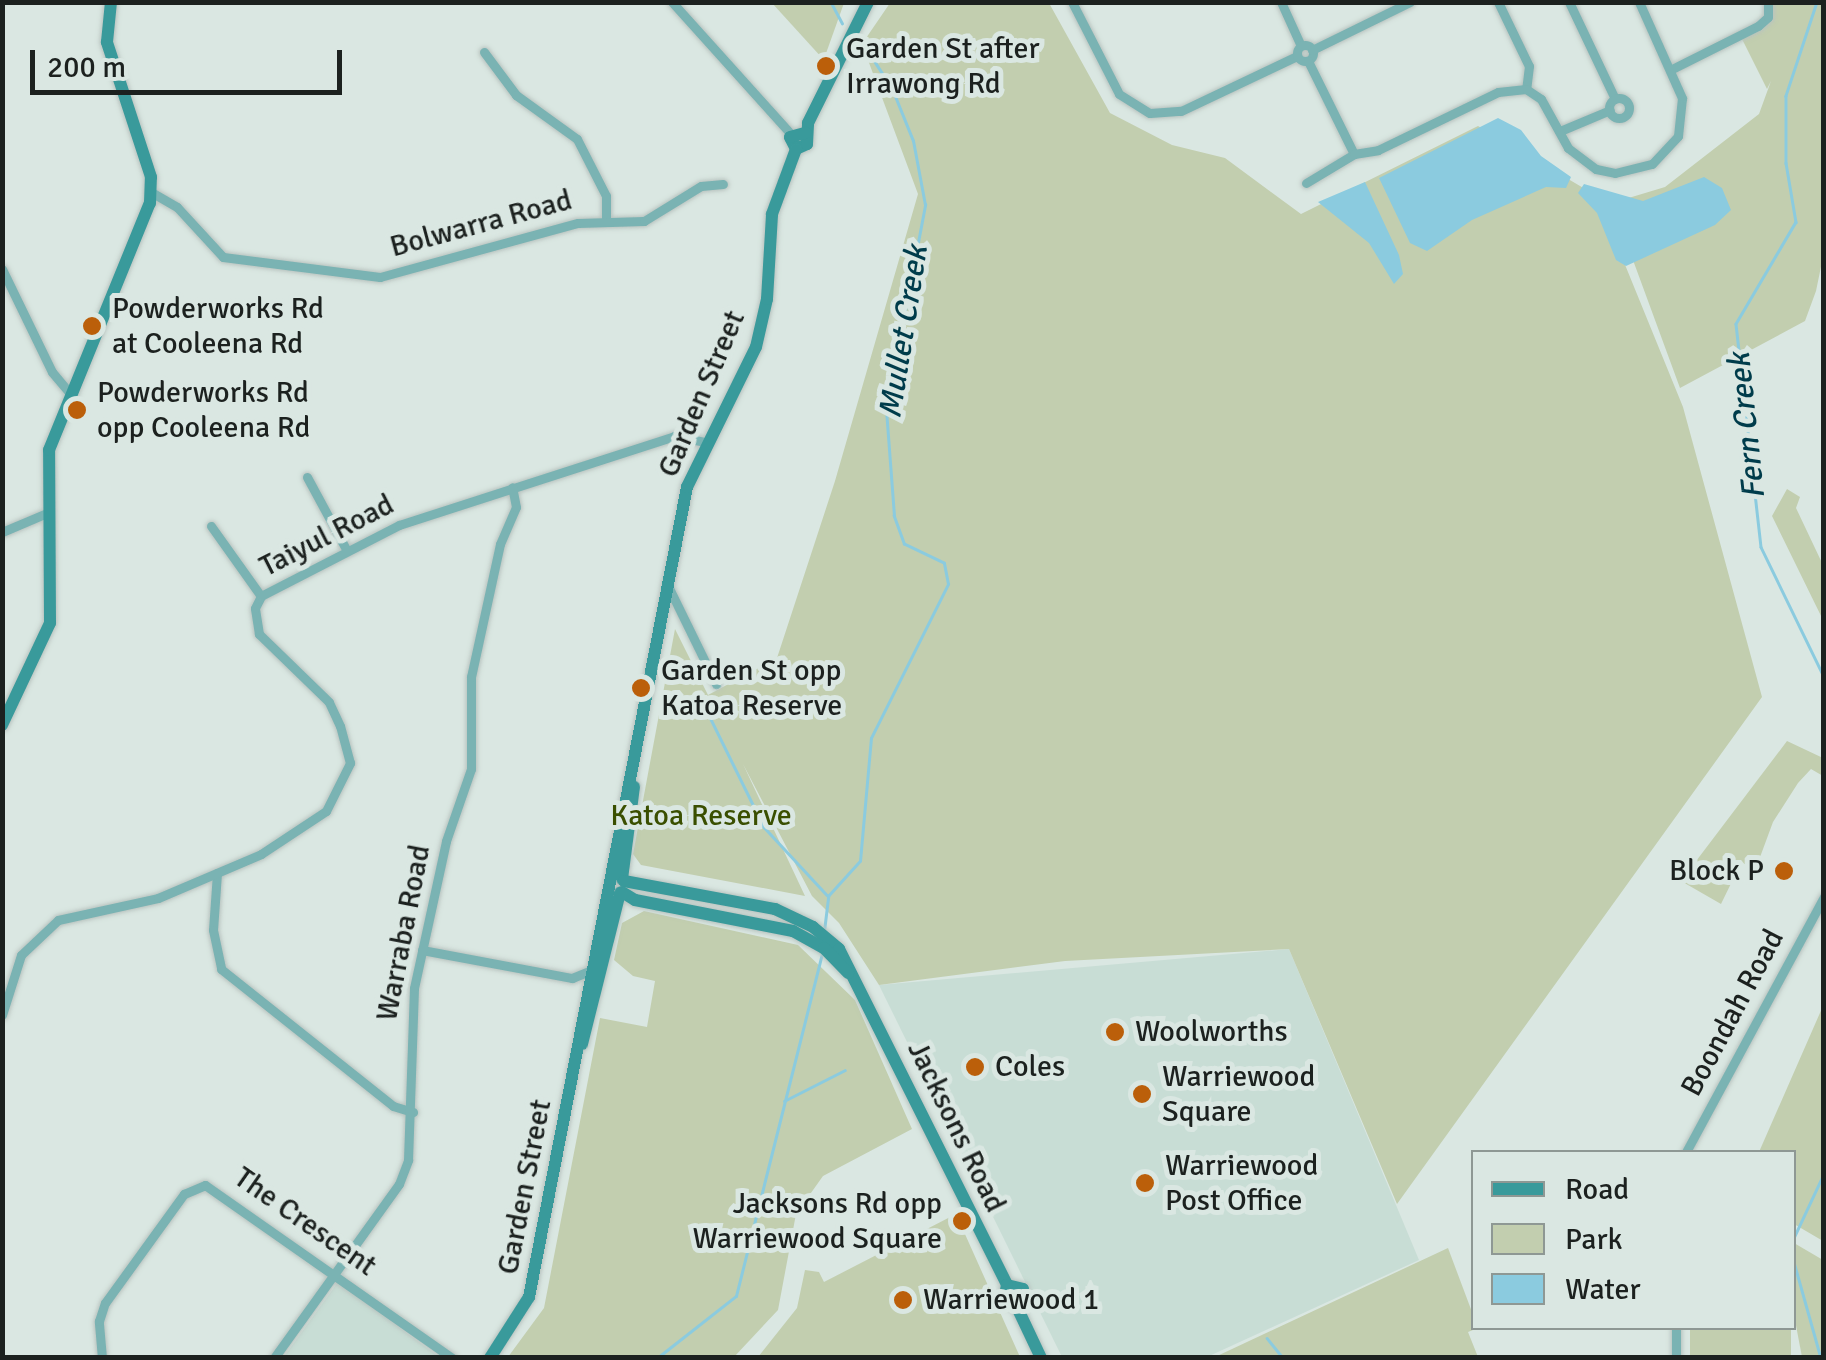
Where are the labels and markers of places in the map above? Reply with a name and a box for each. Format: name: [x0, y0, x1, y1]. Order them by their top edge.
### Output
place label: Garden St after Irrawong Rd: [846, 31, 1039, 102]
marker: Garden St after Irrawong Rd: [815, 55, 837, 77]
place label: Powderworks Rd at Cooleena Rd: [112, 291, 324, 362]
marker: Powderworks Rd at Cooleena Rd: [81, 315, 103, 337]
place label: Powderworks Rd opp Cooleena Rd: [97, 375, 310, 446]
marker: Powderworks Rd opp Cooleena Rd: [66, 399, 88, 421]
place label: Garden St opp Katoa Reserve: [661, 653, 842, 724]
marker: Garden St opp Katoa Reserve: [630, 677, 652, 699]
place label: Block P: [1669, 853, 1764, 889]
marker: Block P: [1773, 860, 1795, 882]
place label: Woolworths: [1135, 1014, 1288, 1050]
marker: Woolworths: [1104, 1021, 1126, 1043]
place label: Coles: [995, 1049, 1065, 1085]
marker: Coles: [964, 1056, 986, 1078]
place label: Warriewood Square: [1162, 1059, 1315, 1130]
marker: Warriewood Square: [1131, 1083, 1153, 1105]
place label: Warriewood Post Office: [1165, 1148, 1318, 1218]
marker: Warriewood Post Office: [1134, 1172, 1156, 1194]
place label: Jacksons Rd opp Warriewood Square: [692, 1186, 942, 1256]
marker: Jacksons Rd opp Warriewood Square: [951, 1210, 973, 1232]
place label: Warriewood 1: [923, 1282, 1099, 1318]
marker: Warriewood 1: [892, 1289, 914, 1311]

